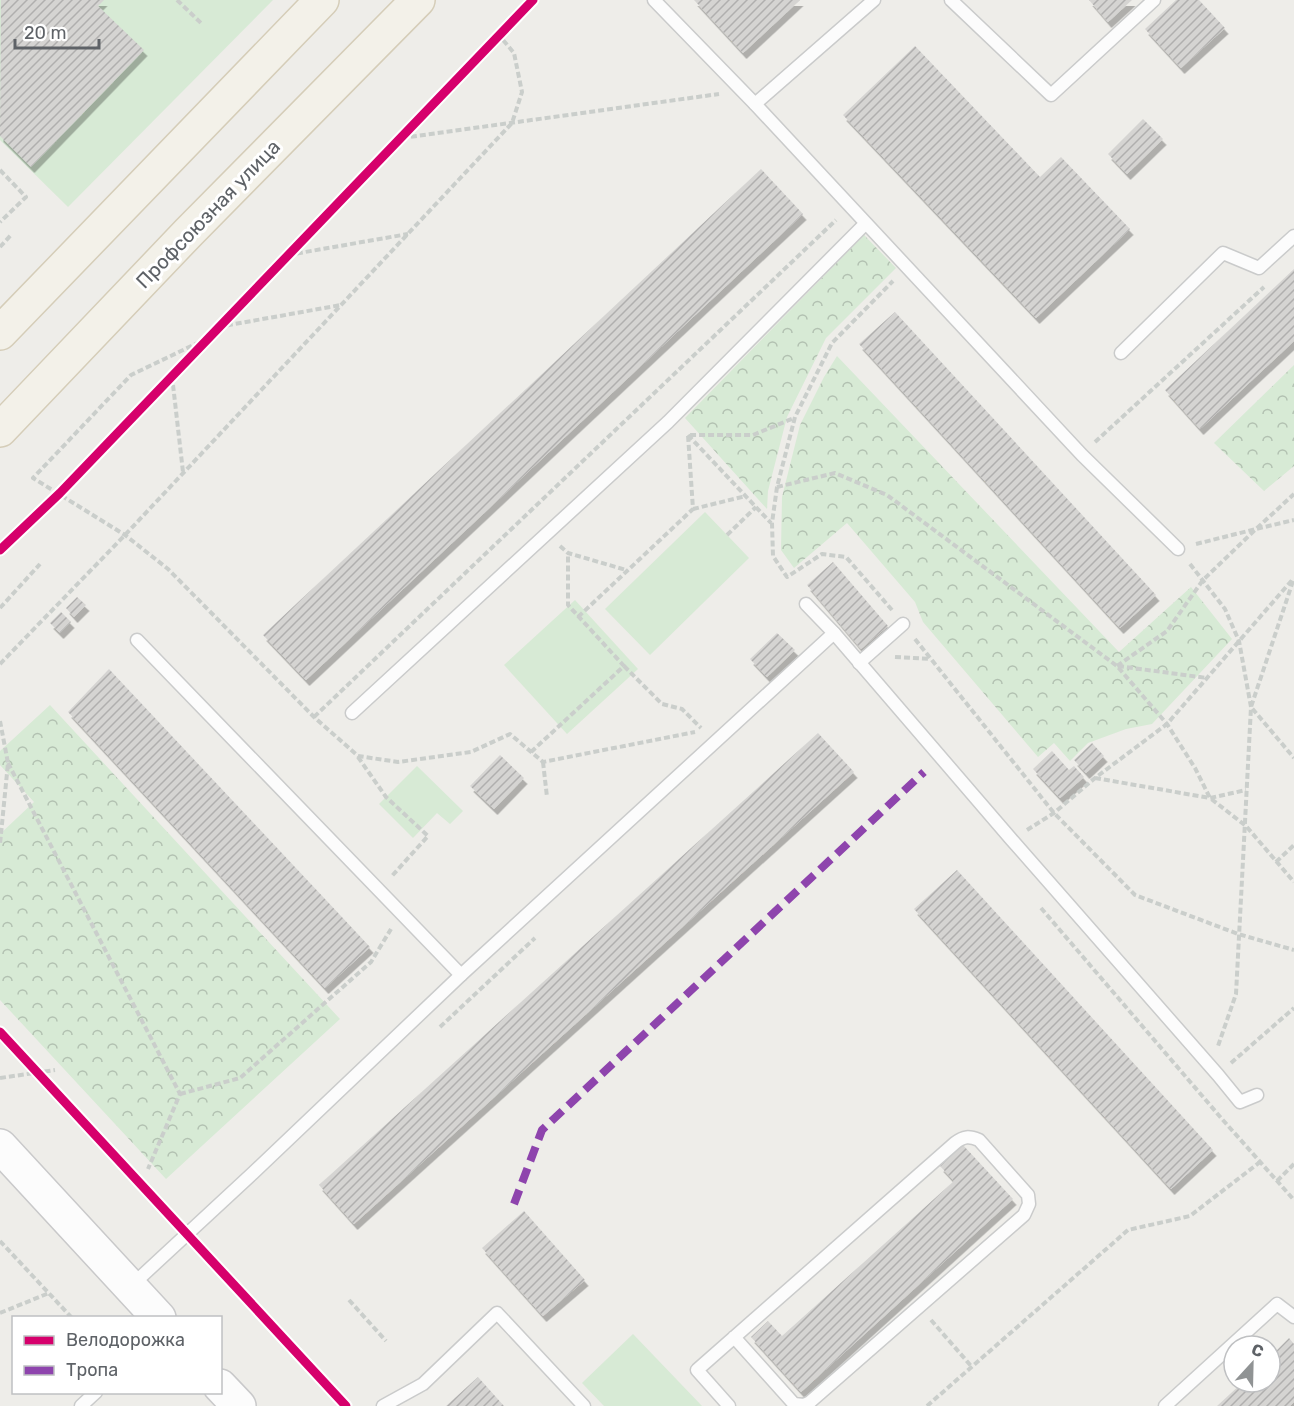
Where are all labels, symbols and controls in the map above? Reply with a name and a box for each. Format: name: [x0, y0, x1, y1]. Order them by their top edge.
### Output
scale bar: [15, 12, 99, 50]
text: 20 m: [24, 22, 66, 44]
street label: Профсоюзная улица: [131, 135, 285, 293]
legend: [12, 1316, 222, 1394]
text: Велодорожка: [66, 1329, 185, 1351]
north arrow: [1222, 1334, 1282, 1394]
text: С: [1249, 1340, 1266, 1361]
text: Тропа: [66, 1359, 118, 1381]

